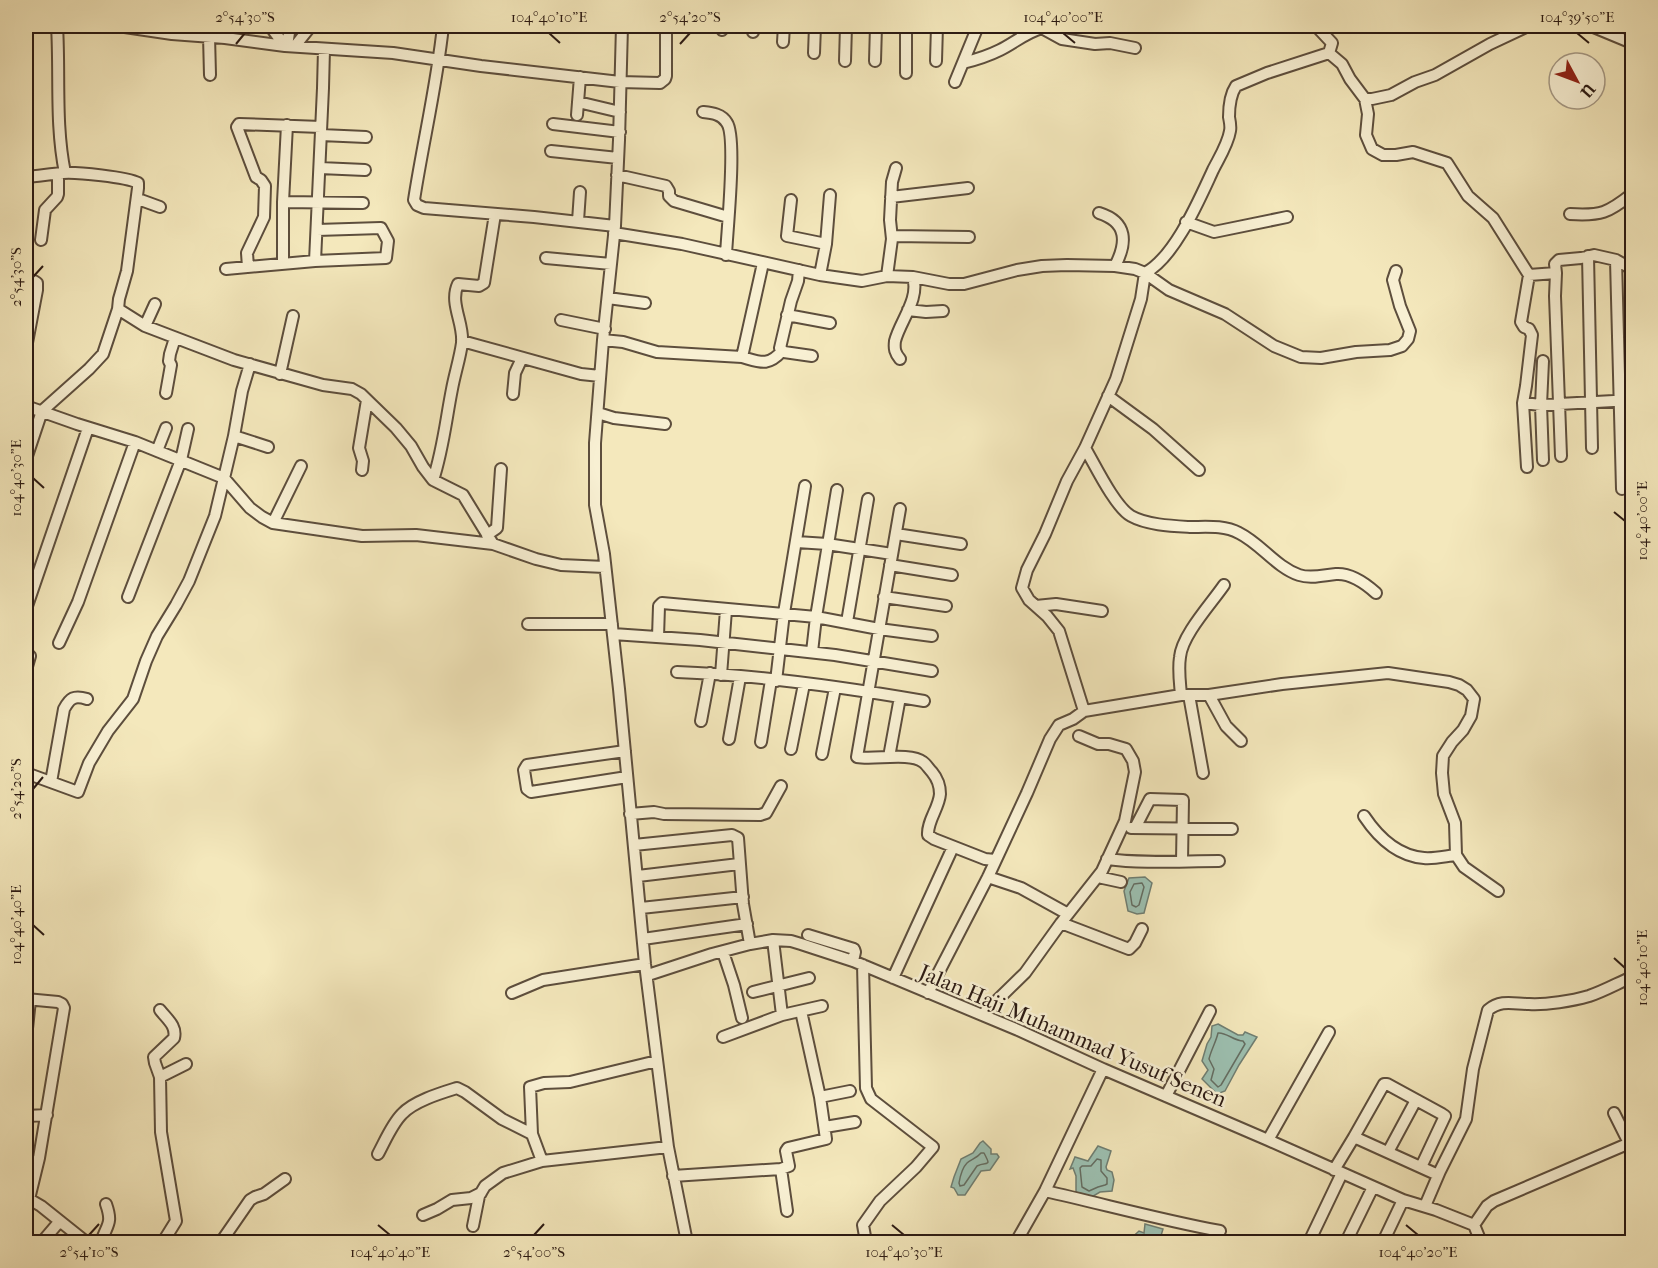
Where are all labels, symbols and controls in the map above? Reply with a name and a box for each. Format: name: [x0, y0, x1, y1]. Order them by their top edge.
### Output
text: 2°54'30"S: [215, 8, 275, 26]
text: 104°40'10"E: [511, 8, 587, 26]
text: 2°54'20"S: [659, 8, 721, 26]
text: 104°40'00"E: [1023, 8, 1103, 26]
text: 104°39'50"E: [1540, 8, 1614, 26]
north arrow: [1547, 51, 1607, 111]
text: U: [1576, 79, 1600, 102]
text: 2°54'30"S: [7, 247, 25, 307]
text: 104°40'30"E: [7, 439, 25, 517]
text: 104°40'00"E: [1633, 481, 1651, 561]
text: 2°54'20"S: [7, 758, 25, 820]
text: 104°40'40"E: [7, 885, 25, 965]
text: 104°40'10"E: [1633, 930, 1651, 1006]
street label: Jalan Haji Muhammad Yusuf Senen: [913, 958, 1230, 1113]
text: 2°54'10"S: [60, 1243, 119, 1261]
text: 104°40'40"E: [350, 1243, 430, 1261]
text: 2°54'00"S: [503, 1243, 565, 1261]
text: 104°40'30"E: [865, 1243, 943, 1261]
text: 104°40'20"E: [1378, 1243, 1458, 1261]

